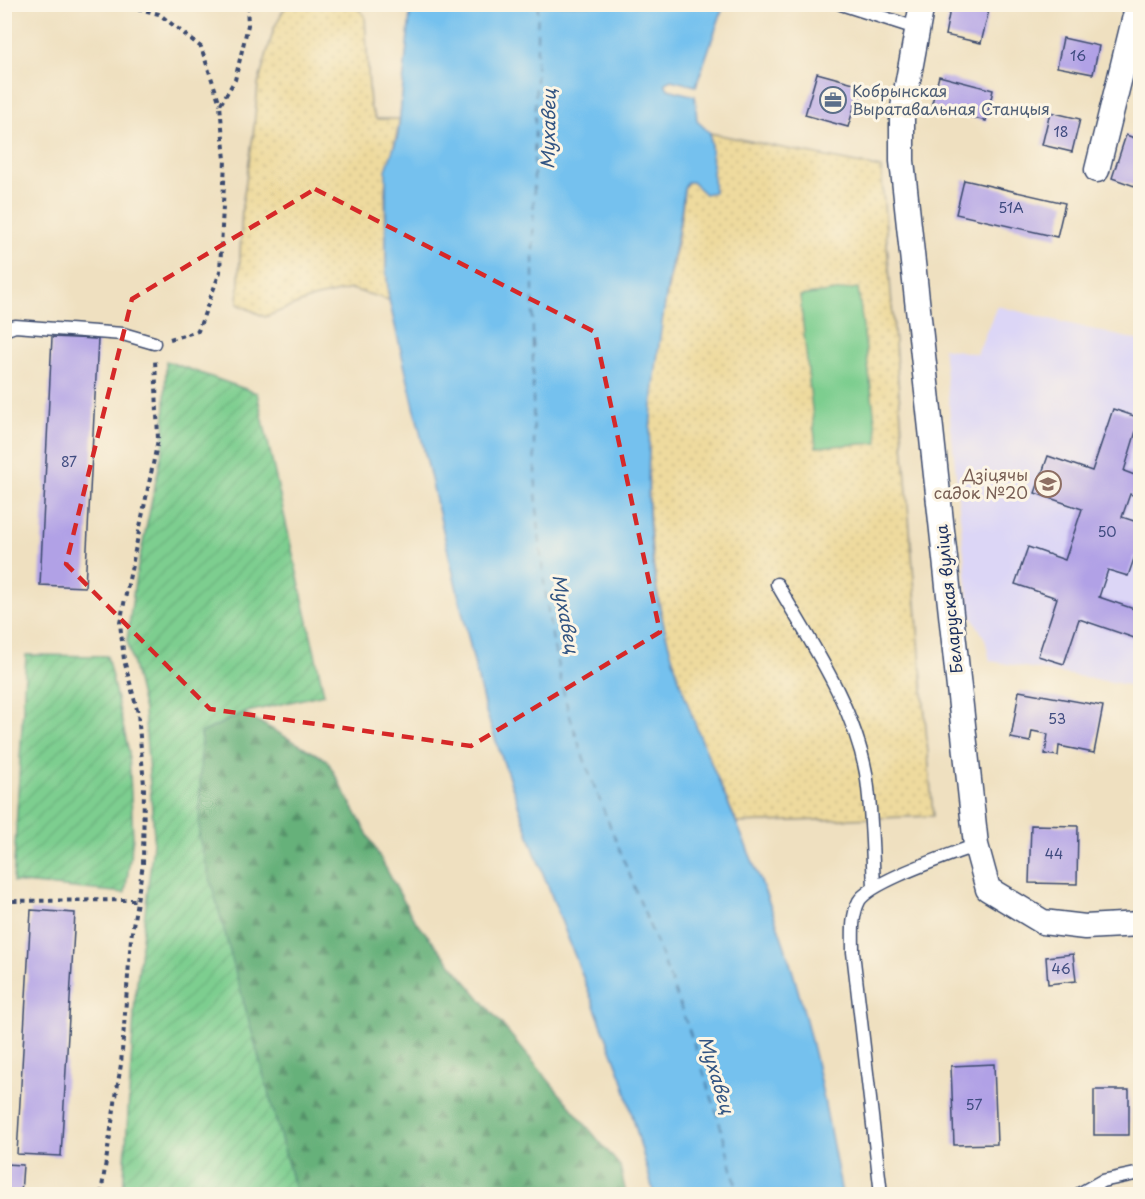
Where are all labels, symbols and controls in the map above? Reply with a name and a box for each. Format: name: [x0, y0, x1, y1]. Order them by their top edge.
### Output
house number: 16: [1070, 45, 1086, 66]
place label: Кобрынская Выратавальная Станцыя: [852, 78, 1050, 120]
office icon: Кобрынская Выратавальная Станцыя: [818, 85, 848, 115]
water label: Мухавец: [533, 88, 562, 169]
house number: 18: [1053, 121, 1069, 142]
house number: 51А: [998, 197, 1024, 218]
house number: 87: [61, 451, 77, 472]
place label: Дзіцячы садок №20: [934, 462, 1028, 504]
school or university icon: Дзіцячы садок №20: [1033, 469, 1063, 499]
house number: 50: [1097, 521, 1117, 542]
street label: Беларуская вуліца: [928, 523, 968, 675]
water label: Мухавец: [546, 572, 587, 656]
house number: 53: [1048, 708, 1066, 729]
house number: 44: [1045, 843, 1063, 864]
house number: 46: [1051, 958, 1071, 979]
water label: Мухавец: [693, 1032, 742, 1117]
house number: 57: [966, 1094, 982, 1115]

